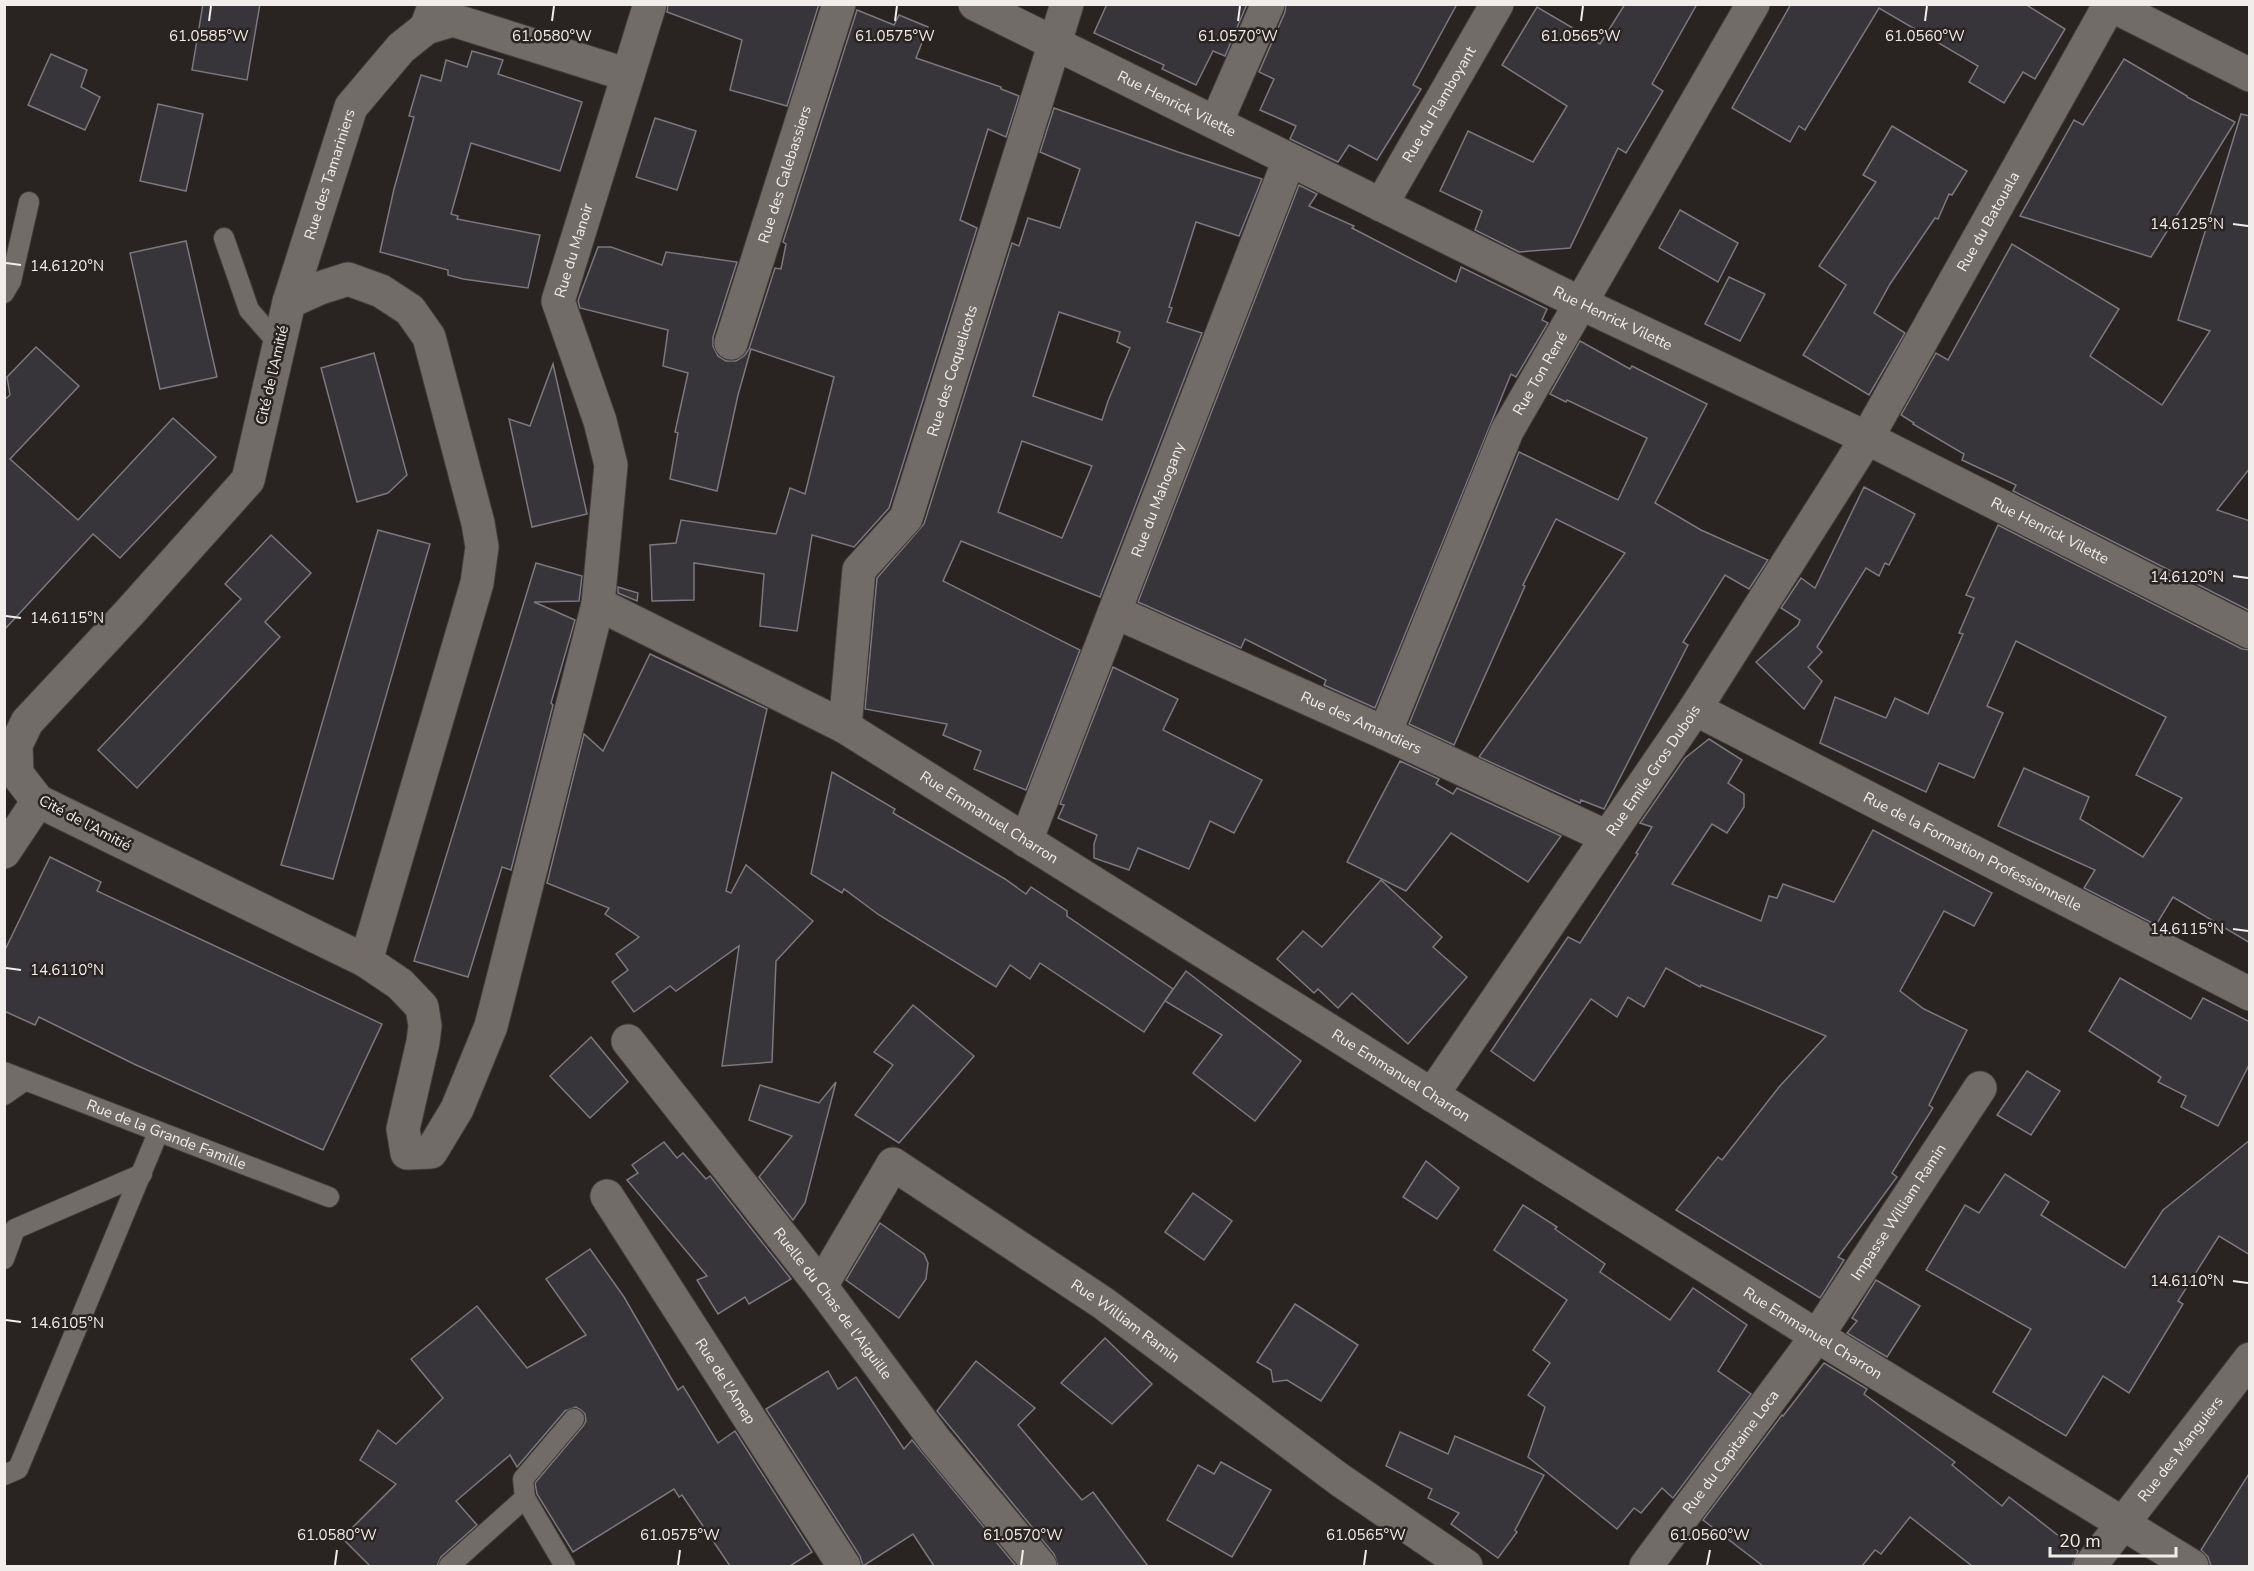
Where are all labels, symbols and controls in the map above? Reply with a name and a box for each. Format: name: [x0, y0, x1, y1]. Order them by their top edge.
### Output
text: 61.0585°W: [169, 26, 249, 46]
text: 61.0580°W: [512, 26, 592, 46]
text: 61.0575°W: [855, 26, 935, 46]
text: 61.0570°W: [1198, 26, 1278, 46]
text: 61.0565°W: [1541, 26, 1621, 46]
text: 61.0560°W: [1885, 26, 1965, 46]
street label: Rue du Flamboyant: [1398, 42, 1481, 166]
street label: Rue Henrick Vilette: [1114, 66, 1239, 141]
street label: Rue des Calebassiers: [753, 103, 816, 246]
street label: Rue des Tamariniers: [299, 106, 360, 242]
street label: Rue du Batouala: [1952, 168, 2024, 275]
street label: Rue du Manoir: [550, 200, 598, 300]
text: 14.6125°N: [2150, 214, 2224, 234]
text: 14.6120°N: [30, 256, 104, 276]
street label: Rue Henrick Vilette: [1550, 281, 1676, 355]
street label: Rue des Coquelicots: [922, 303, 982, 439]
street label: Cité de l’Amitié: [251, 323, 293, 427]
street label: Rue Ton René: [1508, 328, 1572, 419]
street label: Rue du Mahogany: [1127, 439, 1189, 560]
street label: Rue Henrick Vilette: [1987, 492, 2112, 569]
text: 14.6120°N: [2150, 567, 2224, 587]
text: 14.6115°N: [30, 608, 104, 628]
street label: Rue des Amandiers: [1297, 686, 1425, 759]
street label: Rue Emile Gros Dubois: [1602, 701, 1705, 840]
street label: Rue Emmanuel Charron: [916, 766, 1062, 868]
street label: Rue de la Formation Professionnelle: [1860, 787, 2085, 916]
street label: Cité de l’Amitié: [35, 790, 135, 856]
text: 14.6115°N: [2150, 919, 2224, 939]
text: 14.6110°N: [30, 960, 104, 980]
street label: Rue Emmanuel Charron: [1328, 1024, 1474, 1126]
street label: Rue de la Grande Famille: [84, 1095, 249, 1174]
street label: Impasse William Ramin: [1846, 1140, 1951, 1284]
street label: Ruelle du Chas de l'Aiguille: [769, 1224, 897, 1384]
text: 14.6110°N: [2150, 1271, 2224, 1291]
street label: Rue William Ramin: [1067, 1274, 1184, 1367]
street label: Rue Emmanuel Charron: [1740, 1282, 1886, 1384]
text: 14.6105°N: [30, 1313, 104, 1333]
street label: Rue de l'Amep: [691, 1334, 761, 1428]
street label: Rue du Capitaine Loca: [1678, 1386, 1783, 1518]
street label: Rue des Manguiers: [2133, 1392, 2228, 1506]
scale bar: [2050, 1520, 2176, 1558]
text: 61.0580°W: [297, 1525, 377, 1545]
text: 61.0575°W: [640, 1525, 720, 1545]
text: 61.0570°W: [983, 1525, 1063, 1545]
text: 61.0565°W: [1326, 1525, 1406, 1545]
text: 61.0560°W: [1670, 1525, 1750, 1545]
text: 20 m: [2059, 1529, 2101, 1553]

